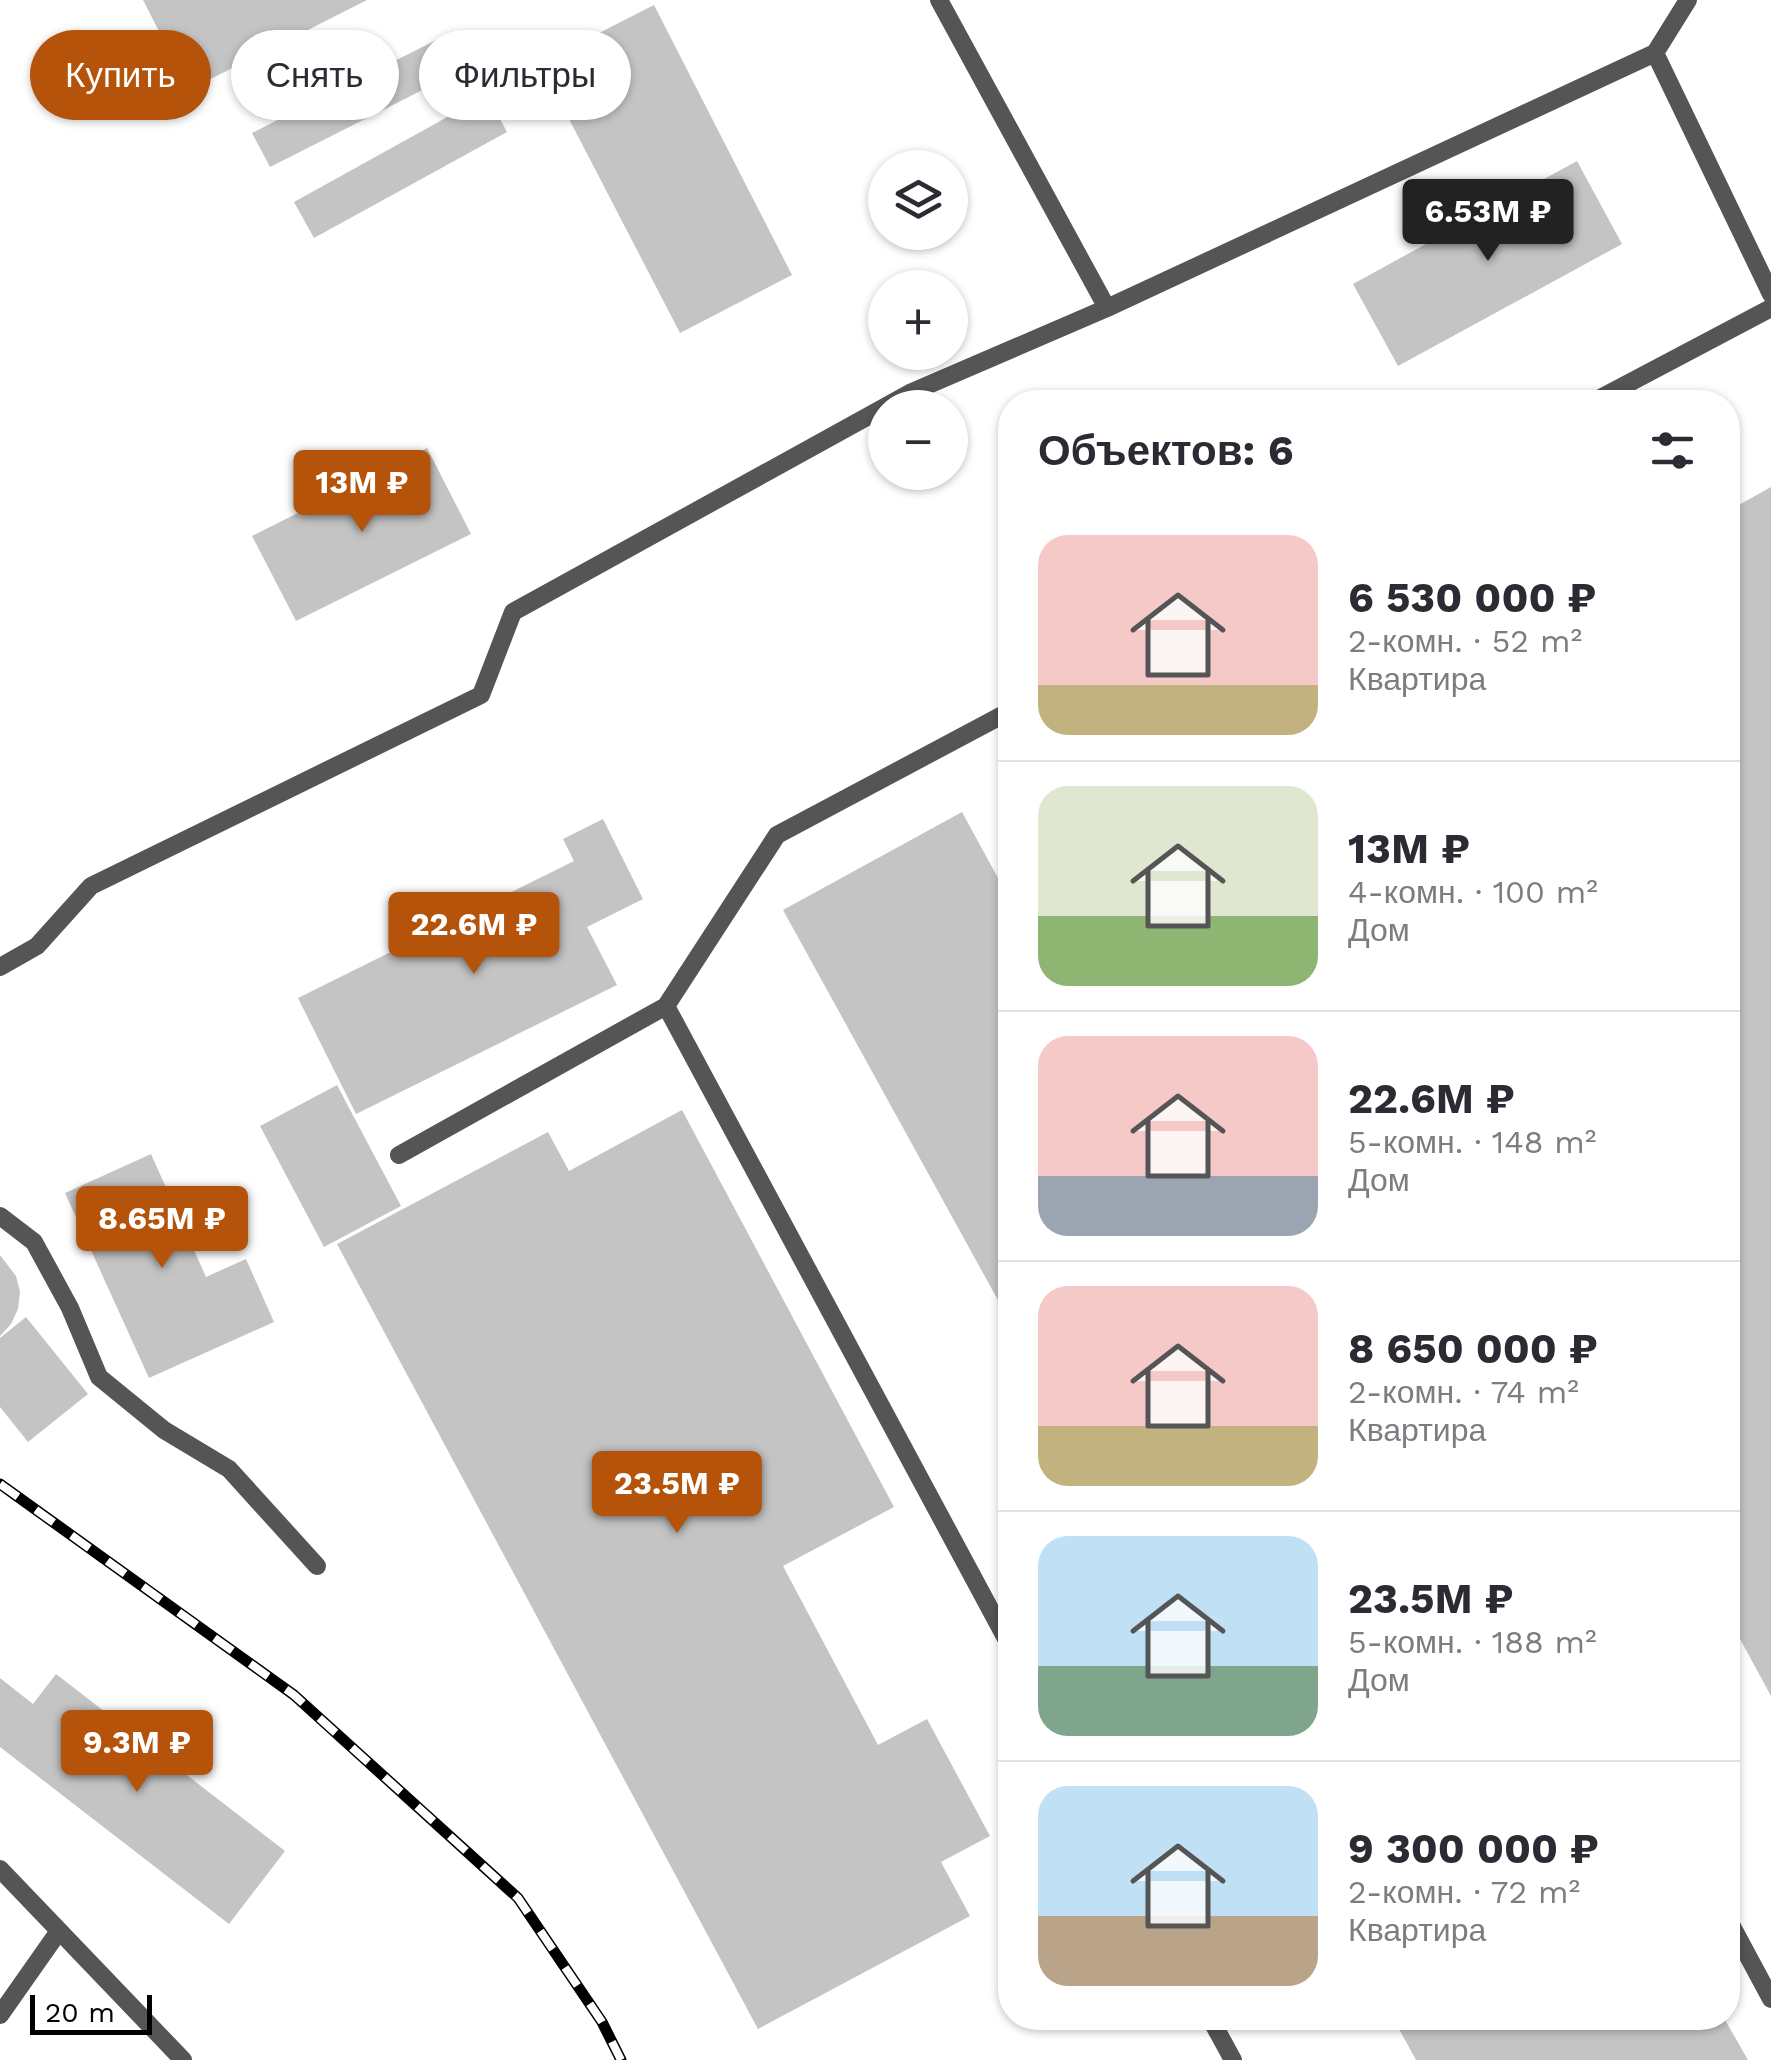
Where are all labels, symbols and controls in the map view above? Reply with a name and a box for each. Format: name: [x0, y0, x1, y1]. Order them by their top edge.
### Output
chip: Купить: [30, 30, 211, 120]
chip: Снять: [231, 30, 399, 120]
chip: Фильтры: [419, 30, 631, 120]
map controls: [868, 150, 968, 490]
button: layers: [868, 150, 968, 250]
pin: 6.53M ₽: [1396, 179, 1580, 264]
text: 6.53M ₽: [1425, 192, 1551, 230]
button: +: [868, 270, 968, 370]
button: −: [868, 390, 968, 490]
icon: filters: [1645, 423, 1700, 478]
text: Объектов: 6: [1038, 426, 1294, 475]
pin: 13M ₽: [292, 450, 432, 535]
text: 13M ₽: [315, 463, 409, 501]
text: 6 530 000 ₽: [1348, 573, 1596, 622]
icon: home: [1118, 575, 1238, 695]
text: 2-комн. · 52 m²: [1348, 622, 1582, 660]
text: Квартира: [1348, 660, 1486, 698]
text: 13M ₽: [1348, 824, 1470, 873]
icon: home: [1118, 826, 1238, 946]
text: 4-комн. · 100 m²: [1348, 873, 1598, 911]
pin: 22.6M ₽: [382, 892, 566, 977]
text: 22.6M ₽: [410, 905, 538, 943]
text: Дом: [1348, 911, 1410, 949]
text: 22.6M ₽: [1348, 1074, 1515, 1123]
icon: home: [1118, 1076, 1238, 1196]
text: 5-комн. · 148 m²: [1348, 1123, 1597, 1161]
text: Дом: [1348, 1161, 1410, 1199]
pin: 8.65M ₽: [70, 1186, 254, 1271]
text: 8.65M ₽: [98, 1199, 226, 1237]
text: 8 650 000 ₽: [1348, 1324, 1598, 1373]
icon: home: [1118, 1326, 1238, 1446]
text: 2-комн. · 74 m²: [1348, 1373, 1579, 1411]
text: Квартира: [1348, 1411, 1486, 1449]
pin: 23.5M ₽: [585, 1451, 769, 1536]
text: 23.5M ₽: [614, 1464, 740, 1502]
text: 23.5M ₽: [1348, 1574, 1514, 1623]
icon: home: [1118, 1576, 1238, 1696]
text: 5-комн. · 188 m²: [1348, 1623, 1597, 1661]
text: Дом: [1348, 1661, 1410, 1699]
pin: 9.3M ₽: [56, 1710, 218, 1795]
text: 9.3M ₽: [83, 1723, 191, 1761]
text: 9 300 000 ₽: [1348, 1824, 1599, 1873]
icon: home: [1118, 1826, 1238, 1946]
text: 2-комн. · 72 m²: [1348, 1873, 1580, 1911]
text: Квартира: [1348, 1911, 1486, 1949]
scale bar: [30, 1990, 152, 2034]
text: 20 m: [45, 1996, 115, 2029]

